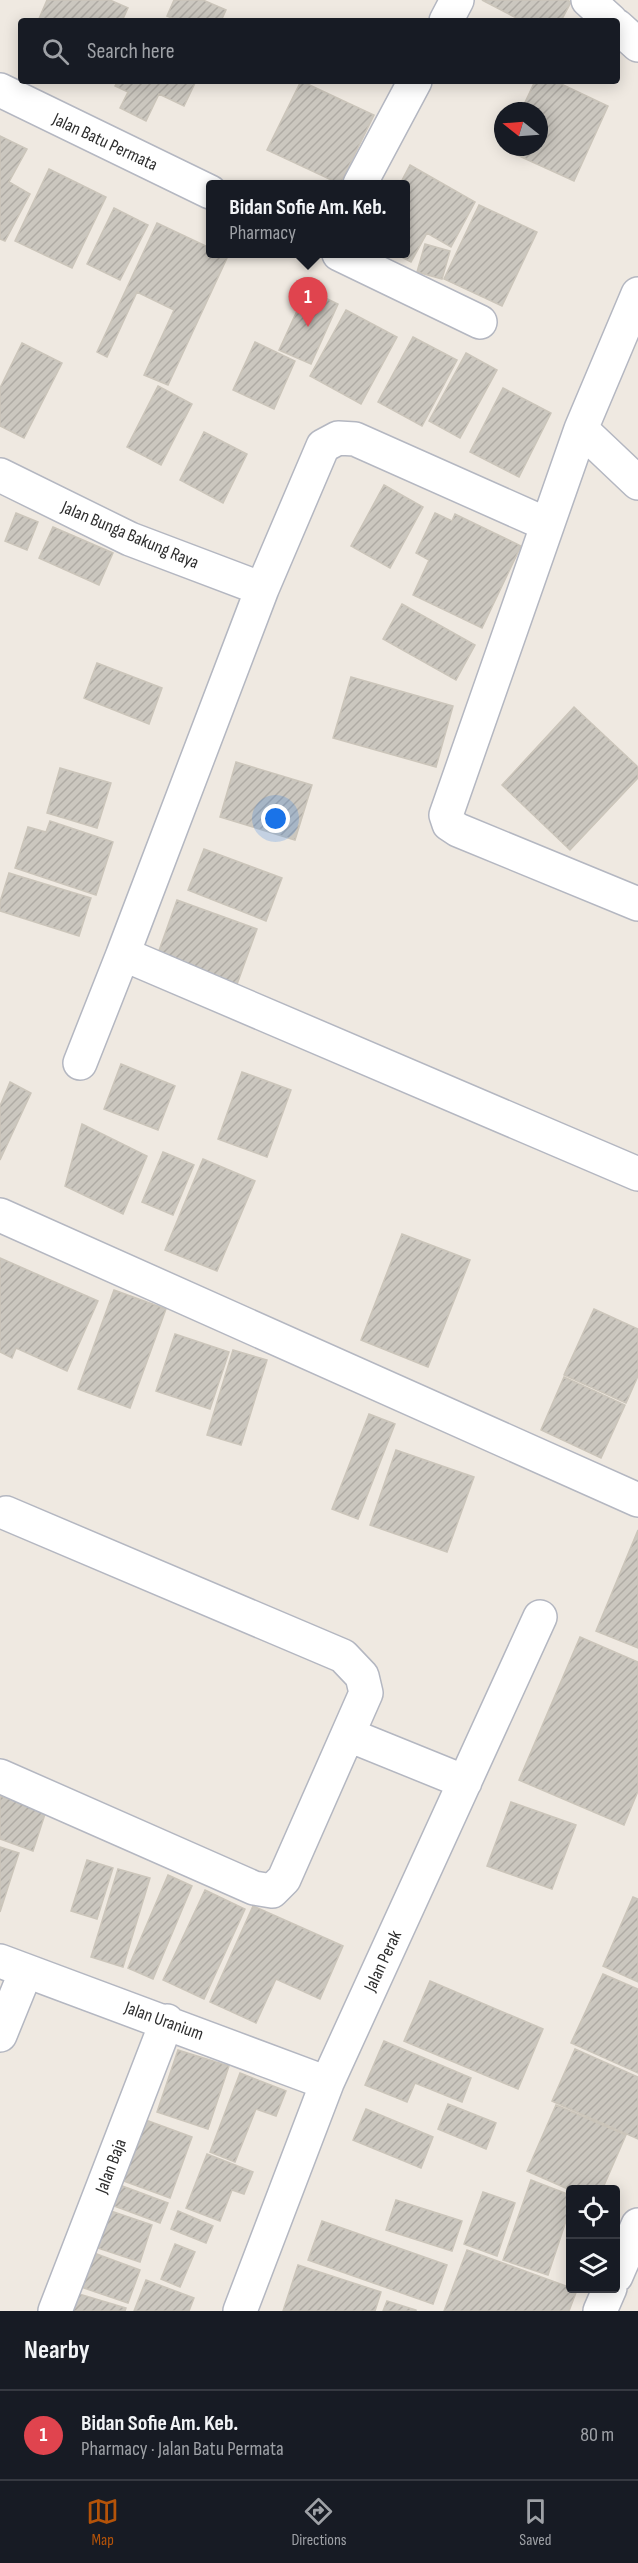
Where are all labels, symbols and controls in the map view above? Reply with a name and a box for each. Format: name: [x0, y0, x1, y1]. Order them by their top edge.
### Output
search box: [18, 18, 620, 84]
icon: search: [39, 35, 72, 68]
text: Search here: [87, 38, 174, 65]
north arrow: [494, 102, 548, 156]
street label: Jalan Batu Permata: [48, 108, 161, 175]
popup: [206, 180, 410, 258]
text: Bidan Sofie Am. Keb.: [229, 194, 387, 221]
text: Pharmacy: [229, 221, 296, 245]
pin: 1: [288, 278, 328, 327]
street label: Jalan Bunga Bakung Raya: [57, 496, 202, 573]
your location: [261, 804, 290, 833]
street label: Jalan Perak: [359, 1927, 406, 1996]
street label: Jalan Uranium: [121, 1997, 206, 2045]
street label: Jalan Baja: [91, 2136, 131, 2197]
map controls: [566, 2185, 620, 2293]
button: locate: [566, 2185, 620, 2239]
button: layers: [566, 2239, 620, 2293]
text: Nearby: [24, 2335, 90, 2366]
text: Bidan Sofie Am. Keb.: [81, 2410, 238, 2437]
text: 1: [40, 2423, 47, 2447]
text: 80 m: [580, 2423, 614, 2447]
text: Pharmacy · Jalan Batu Permata: [81, 2437, 284, 2461]
tab: Map: [86, 2495, 119, 2550]
tab: Directions: [291, 2495, 347, 2550]
tab: Saved: [519, 2495, 552, 2550]

